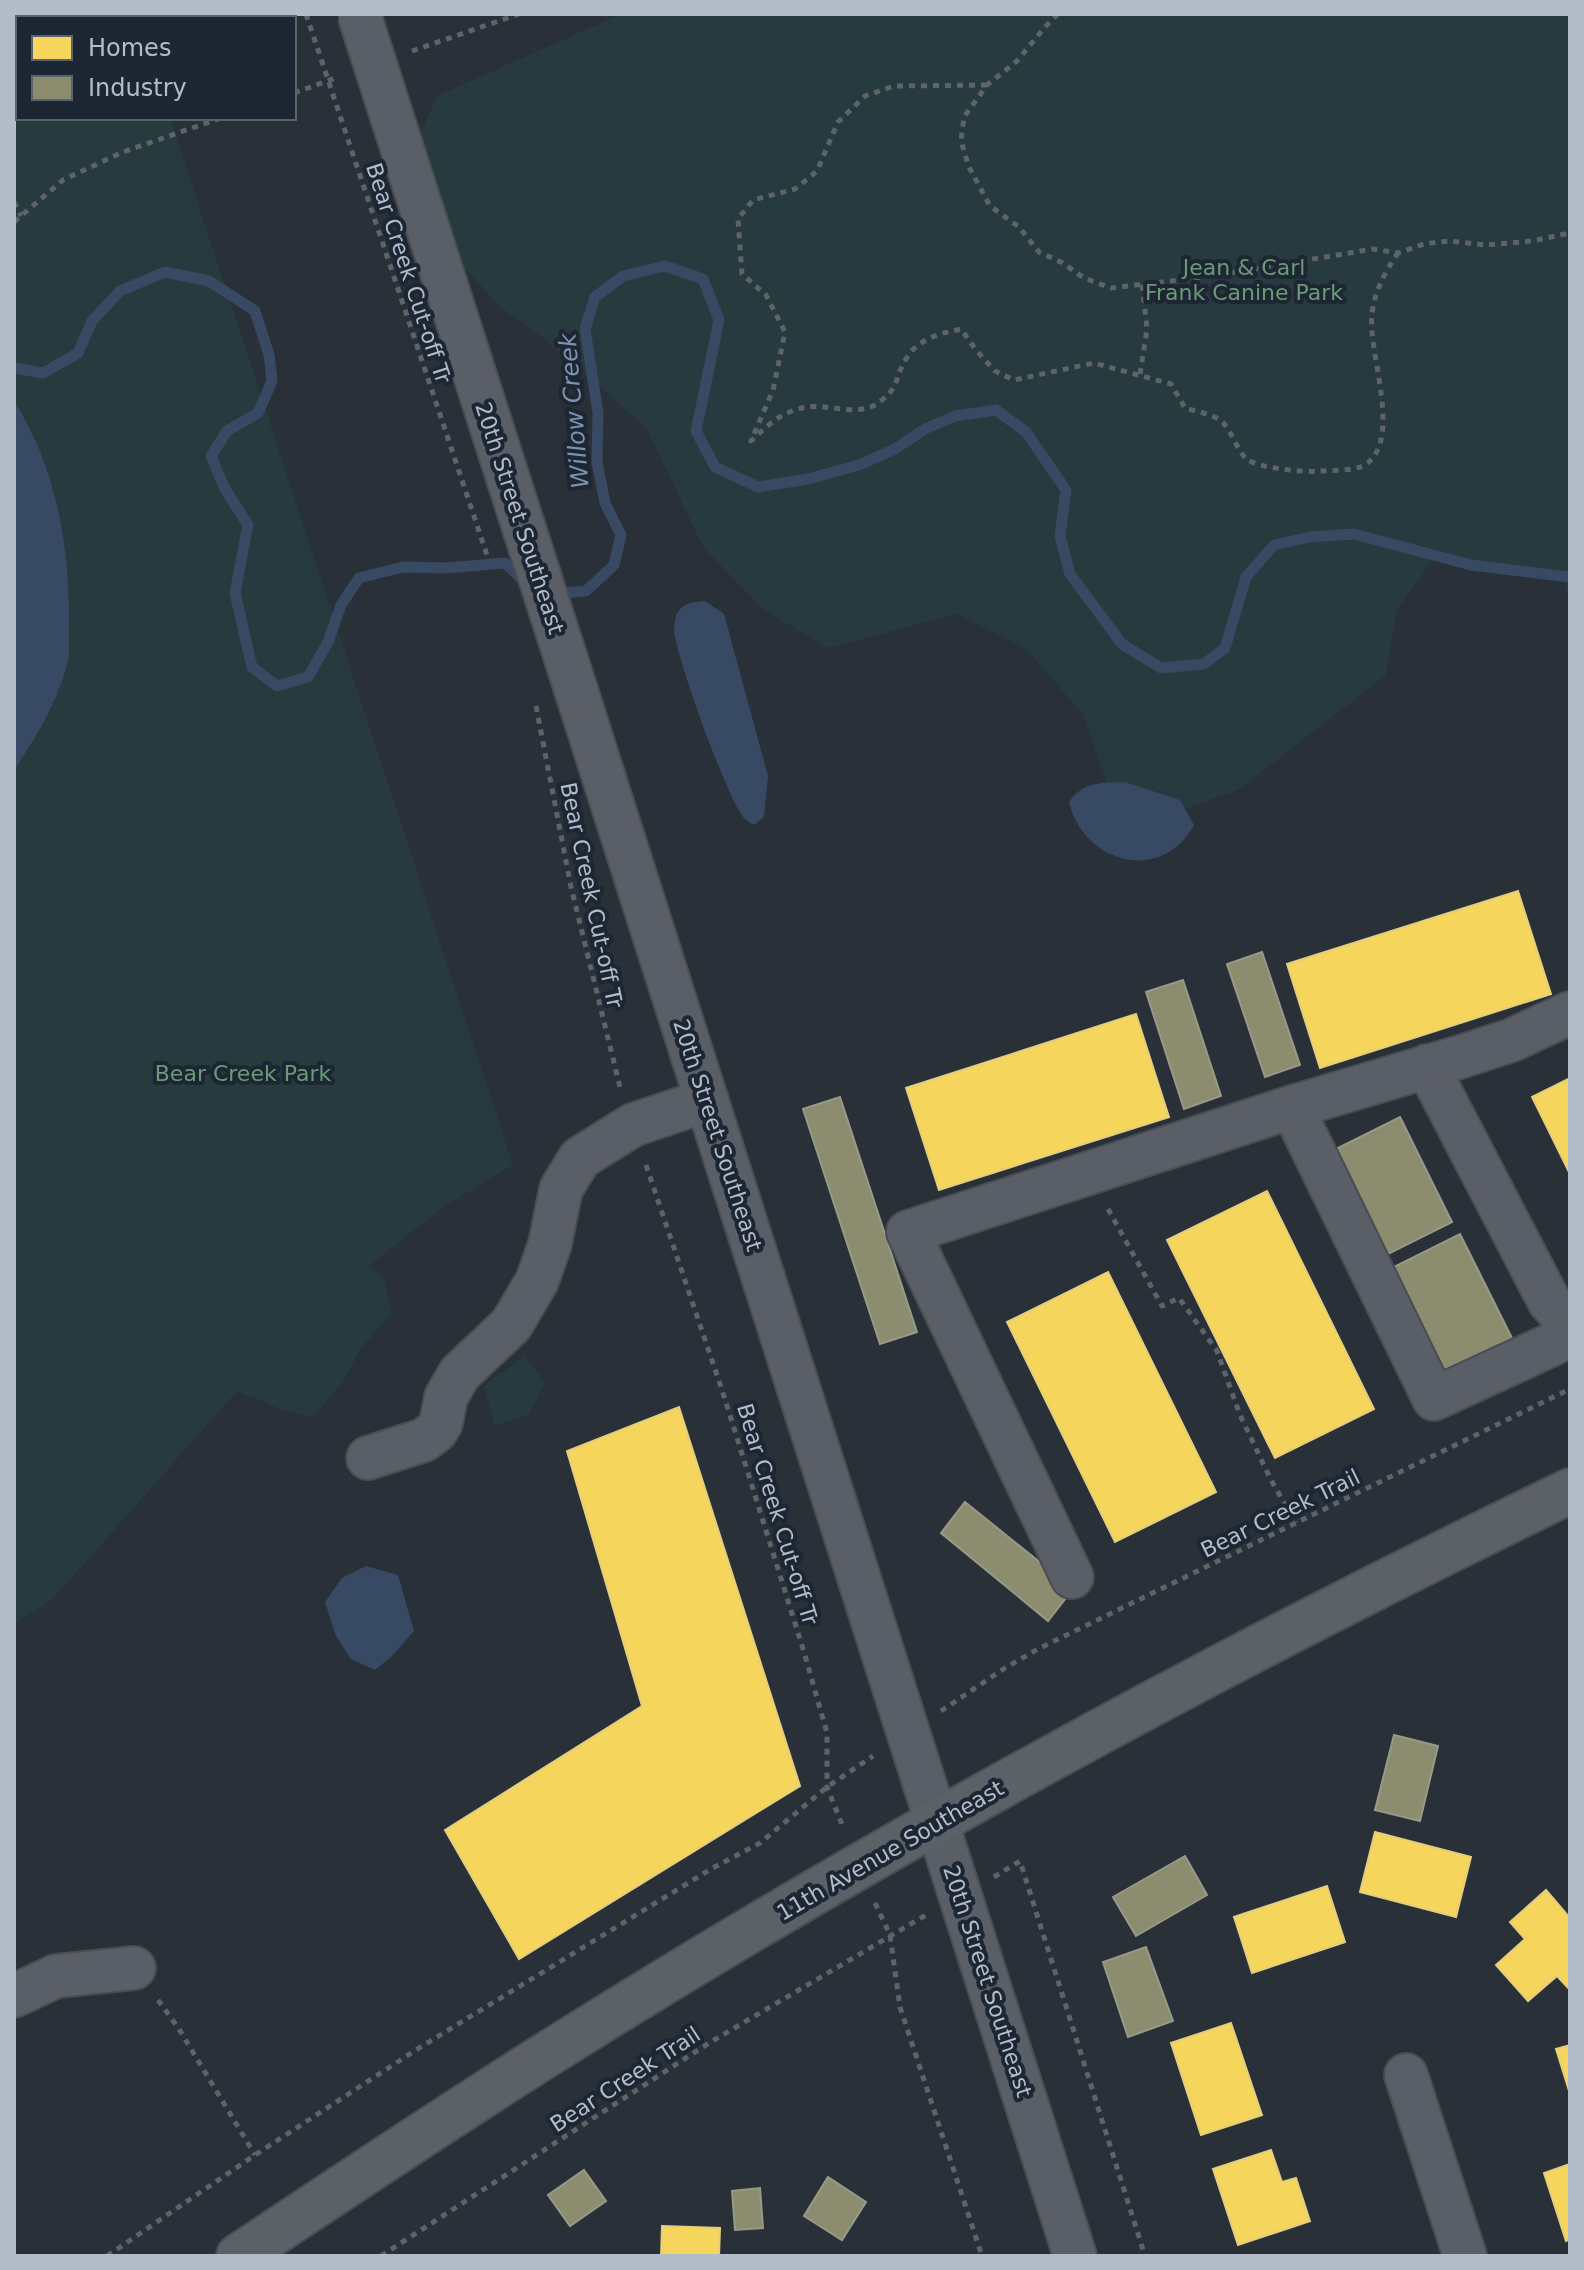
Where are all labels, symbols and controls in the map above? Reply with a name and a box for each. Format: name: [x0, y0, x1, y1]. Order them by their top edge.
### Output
legend: [16, 16, 296, 120]
text: Homes: [88, 34, 171, 62]
text: Industry: [88, 74, 187, 102]
street label: Bear Creek Cut-off Tr: [361, 160, 456, 387]
park label: Jean & Carl Frank Canine Park: [1145, 255, 1343, 305]
water label: Willow Creek: [553, 331, 595, 490]
street label: 20th Street Southeast: [470, 399, 569, 638]
street label: Bear Creek Cut-off Tr: [555, 780, 628, 1011]
street label: 20th Street Southeast: [668, 1016, 767, 1255]
park label: Bear Creek Park: [155, 1061, 331, 1086]
street label: Bear Creek Cut-off Tr: [732, 1401, 823, 1629]
street label: Bear Creek Trail: [1197, 1464, 1364, 1563]
street label: 11th Avenue Southeast: [773, 1775, 1008, 1926]
street label: 20th Street Southeast: [938, 1862, 1037, 2101]
street label: Bear Creek Trail: [546, 2022, 705, 2137]

